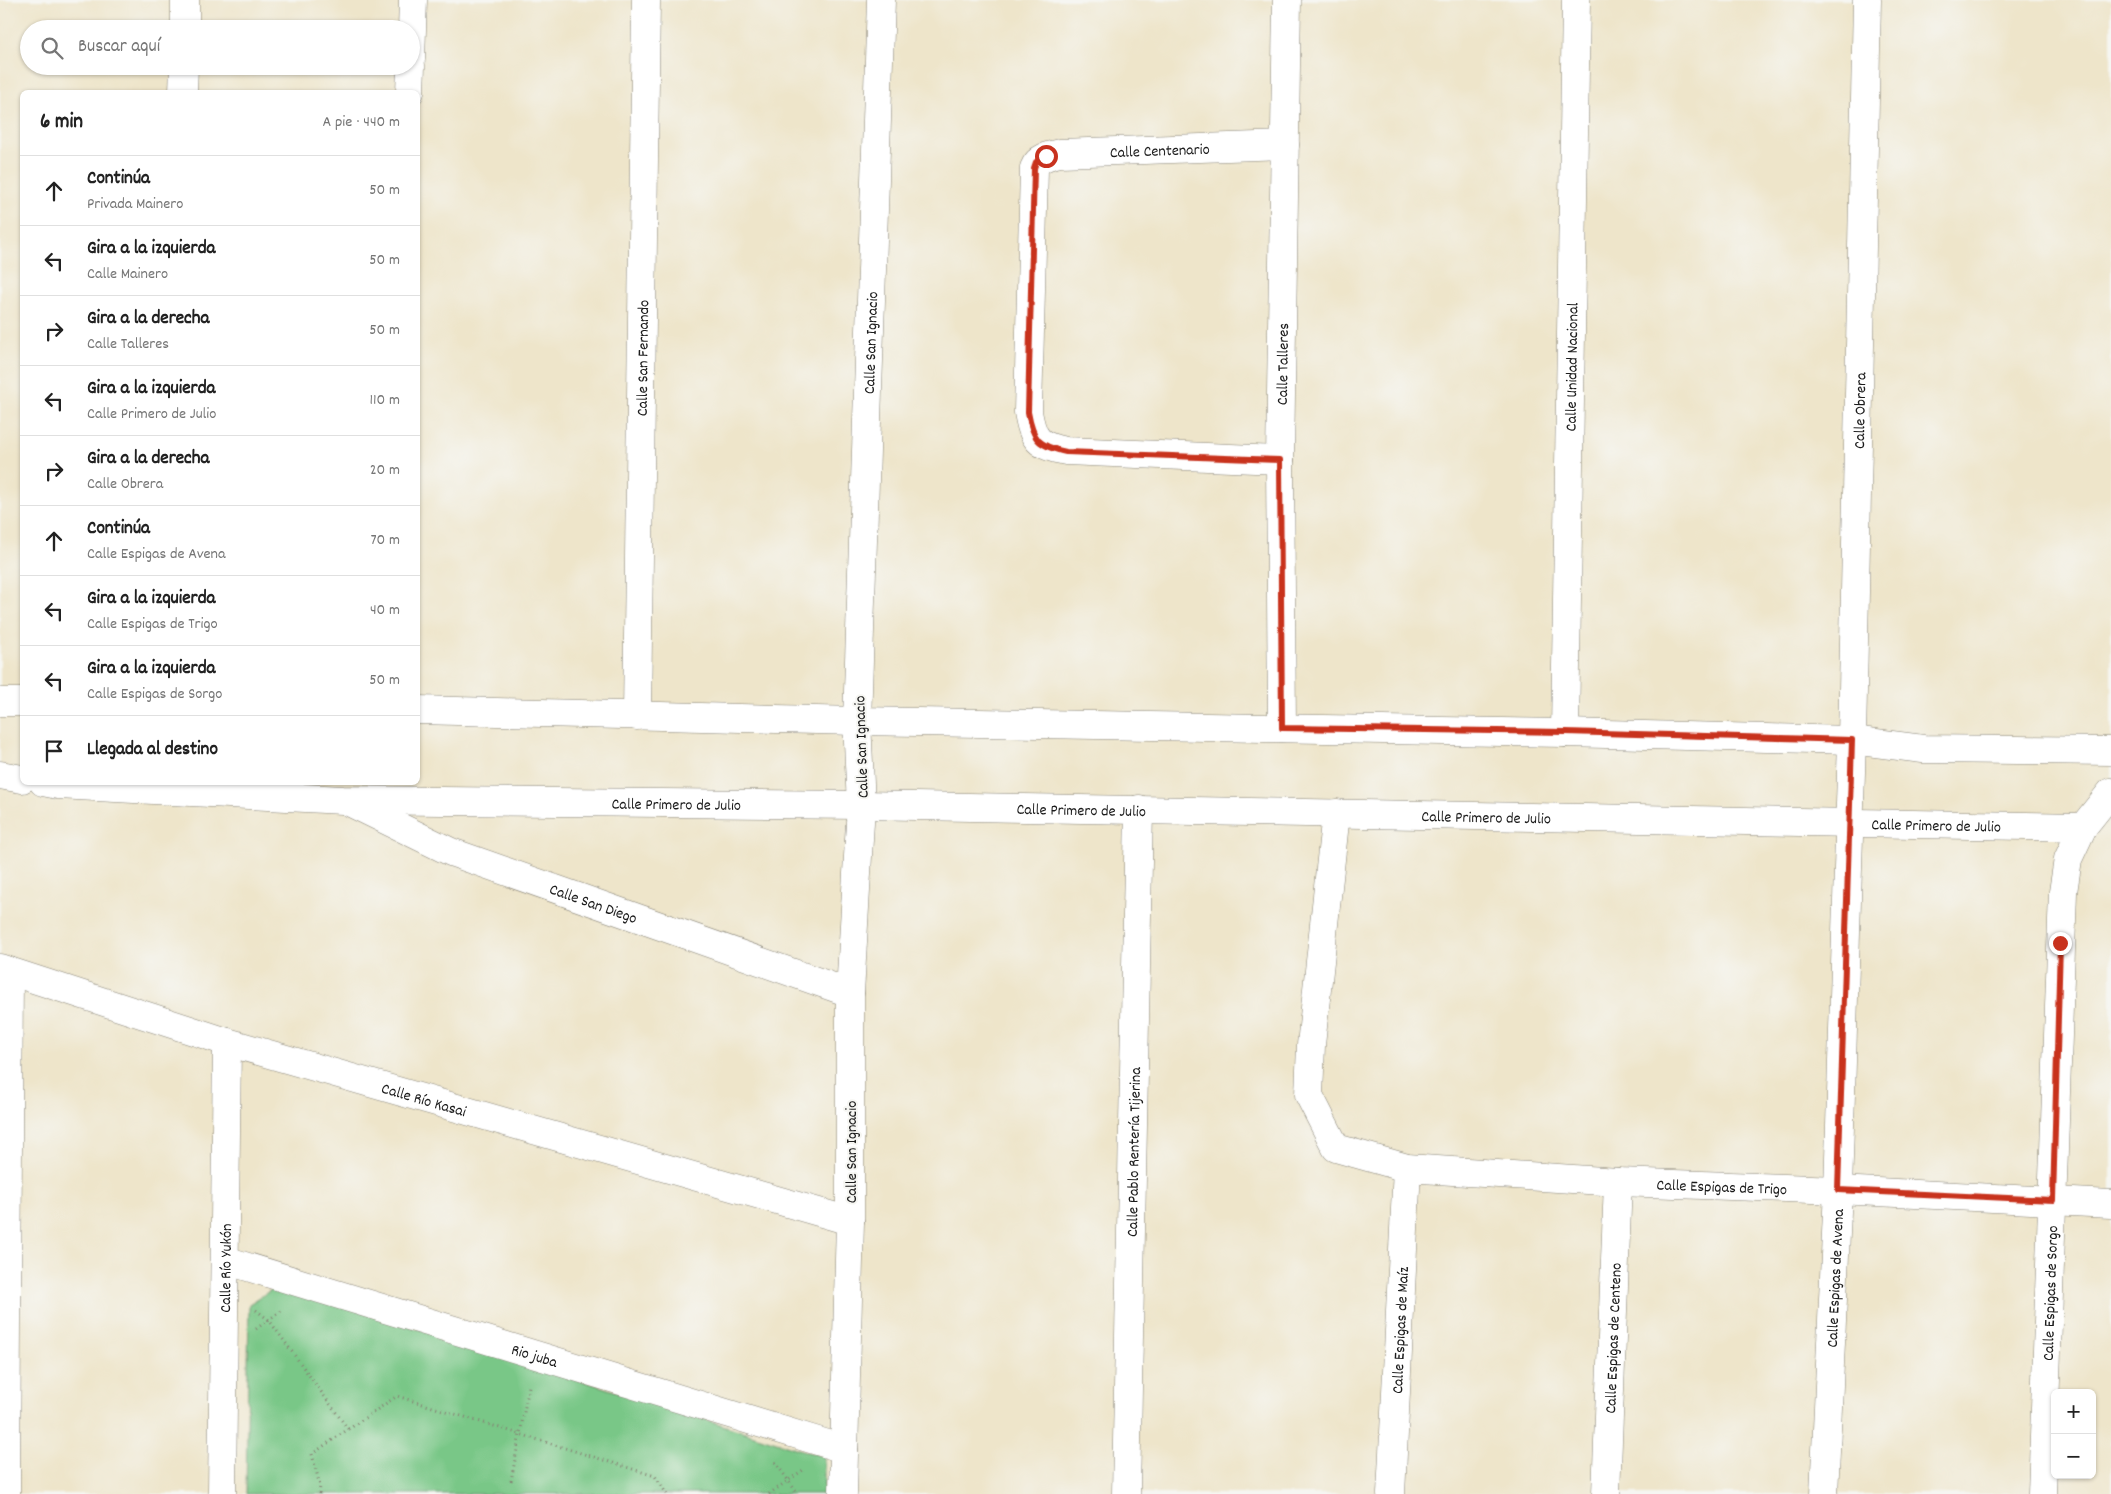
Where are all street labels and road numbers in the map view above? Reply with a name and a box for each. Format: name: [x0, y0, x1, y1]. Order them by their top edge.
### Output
street label: Calle Centenario: [1109, 139, 1210, 165]
street label: Calle San Ignacio: [859, 291, 885, 395]
street label: Calle San Fernando: [632, 300, 656, 416]
street label: Calle Unidad Nacional: [1561, 302, 1585, 432]
street label: Calle Talleres: [1272, 323, 1296, 405]
street label: Calle Obrera: [1849, 372, 1873, 449]
street label: Calle San Ignacio: [849, 695, 876, 799]
street label: Calle Primero de Julio: [611, 794, 741, 818]
street label: Calle Primero de Julio: [1016, 799, 1146, 824]
street label: Calle Primero de Julio: [1421, 806, 1551, 831]
street label: Calle Primero de Julio: [1871, 814, 2001, 840]
street label: Calle San Diego: [546, 879, 640, 931]
street label: Calle Pablo Rentería Tijerina: [1122, 1067, 1148, 1237]
street label: Calle Río Kasai: [378, 1078, 469, 1124]
street label: Calle San Ignacio: [841, 1101, 864, 1203]
street label: Calle Espigas de Trigo: [1656, 1174, 1787, 1202]
street label: Calle Espigas de Avena: [1822, 1208, 1851, 1348]
street label: Calle Río Yukón: [215, 1223, 239, 1313]
street label: Calle Espigas de Sorgo: [2038, 1225, 2065, 1361]
street label: Calle Espigas de Centeno: [1600, 1262, 1629, 1414]
street label: Calle Espigas de Maíz: [1387, 1266, 1416, 1394]
street label: Rio juba: [508, 1339, 560, 1375]

